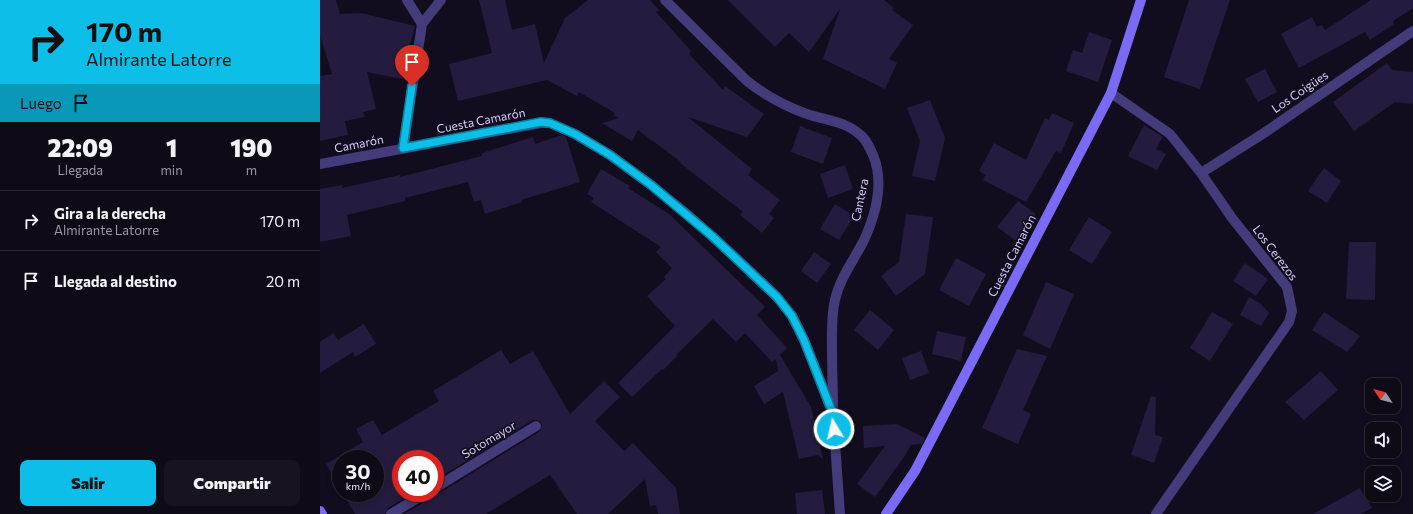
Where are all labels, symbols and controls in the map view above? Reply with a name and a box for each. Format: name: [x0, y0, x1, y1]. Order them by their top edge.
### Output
text: 170 m: [86, 14, 162, 48]
icon: right: [20, 16, 72, 68]
pin: [395, 45, 429, 86]
text: Almirante Latorre: [86, 48, 232, 70]
icon: arrive: [401, 51, 423, 73]
street label: Los Coigües: [1269, 67, 1330, 115]
icon: arrive: [70, 92, 92, 114]
text: Luego: [20, 94, 62, 112]
street label: Cuesta Camarón: [435, 105, 526, 135]
street label: Camarón: [333, 131, 385, 155]
text: 22:09: [48, 133, 113, 162]
text: 1: [166, 133, 177, 162]
text: 190: [230, 133, 272, 162]
text: Llegada: [57, 162, 103, 178]
text: min: [161, 162, 183, 178]
text: m: [246, 162, 257, 178]
street label: Cantera: [848, 177, 870, 223]
text: Gira a la derecha: [54, 204, 166, 222]
icon: right: [20, 210, 42, 232]
text: 170 m: [260, 212, 300, 230]
street label: Cuesta Camarón: [984, 212, 1038, 299]
text: Almirante Latorre: [54, 222, 159, 238]
street label: Los Cerezos: [1250, 222, 1301, 283]
icon: arrive: [20, 270, 42, 292]
text: Llegada al destino: [54, 272, 177, 290]
text: 20 m: [266, 272, 300, 290]
north arrow: [1365, 378, 1401, 414]
map controls: [1365, 378, 1401, 502]
position arrow: [813, 408, 855, 450]
street label: Sotomayor: [459, 417, 518, 461]
button: sound: [1365, 422, 1401, 458]
speed limit sign: 40: [392, 450, 444, 502]
text: 30: [346, 459, 370, 483]
button: Salir: [20, 460, 156, 506]
button: Compartir: [164, 460, 300, 506]
button: layers: [1365, 466, 1401, 502]
text: km/h: [346, 480, 370, 492]

